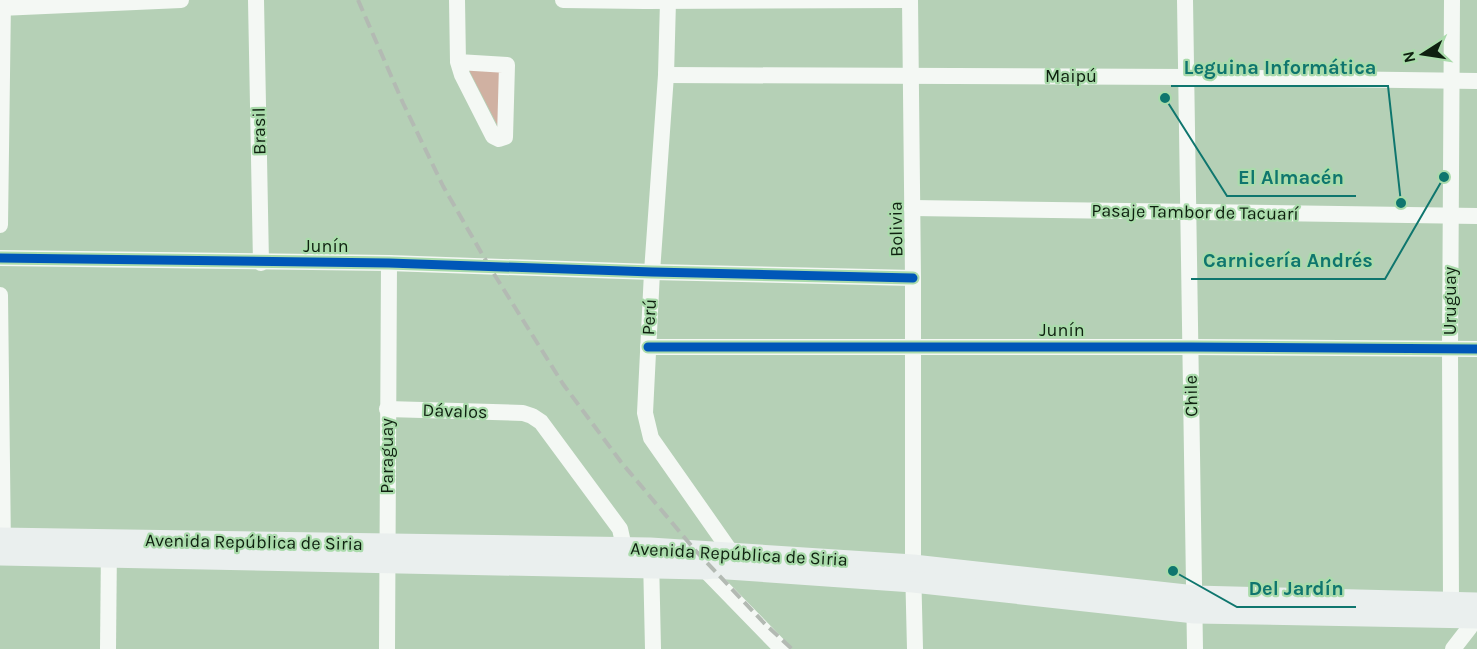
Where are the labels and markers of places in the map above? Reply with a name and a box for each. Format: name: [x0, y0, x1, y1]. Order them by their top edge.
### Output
callout: Leguina Informática: [1171, 48, 1388, 86]
callout: El Almacén: [1227, 158, 1356, 196]
callout: Carnicería Andrés: [1191, 241, 1385, 279]
callout: Del Jardín: [1237, 569, 1356, 607]

